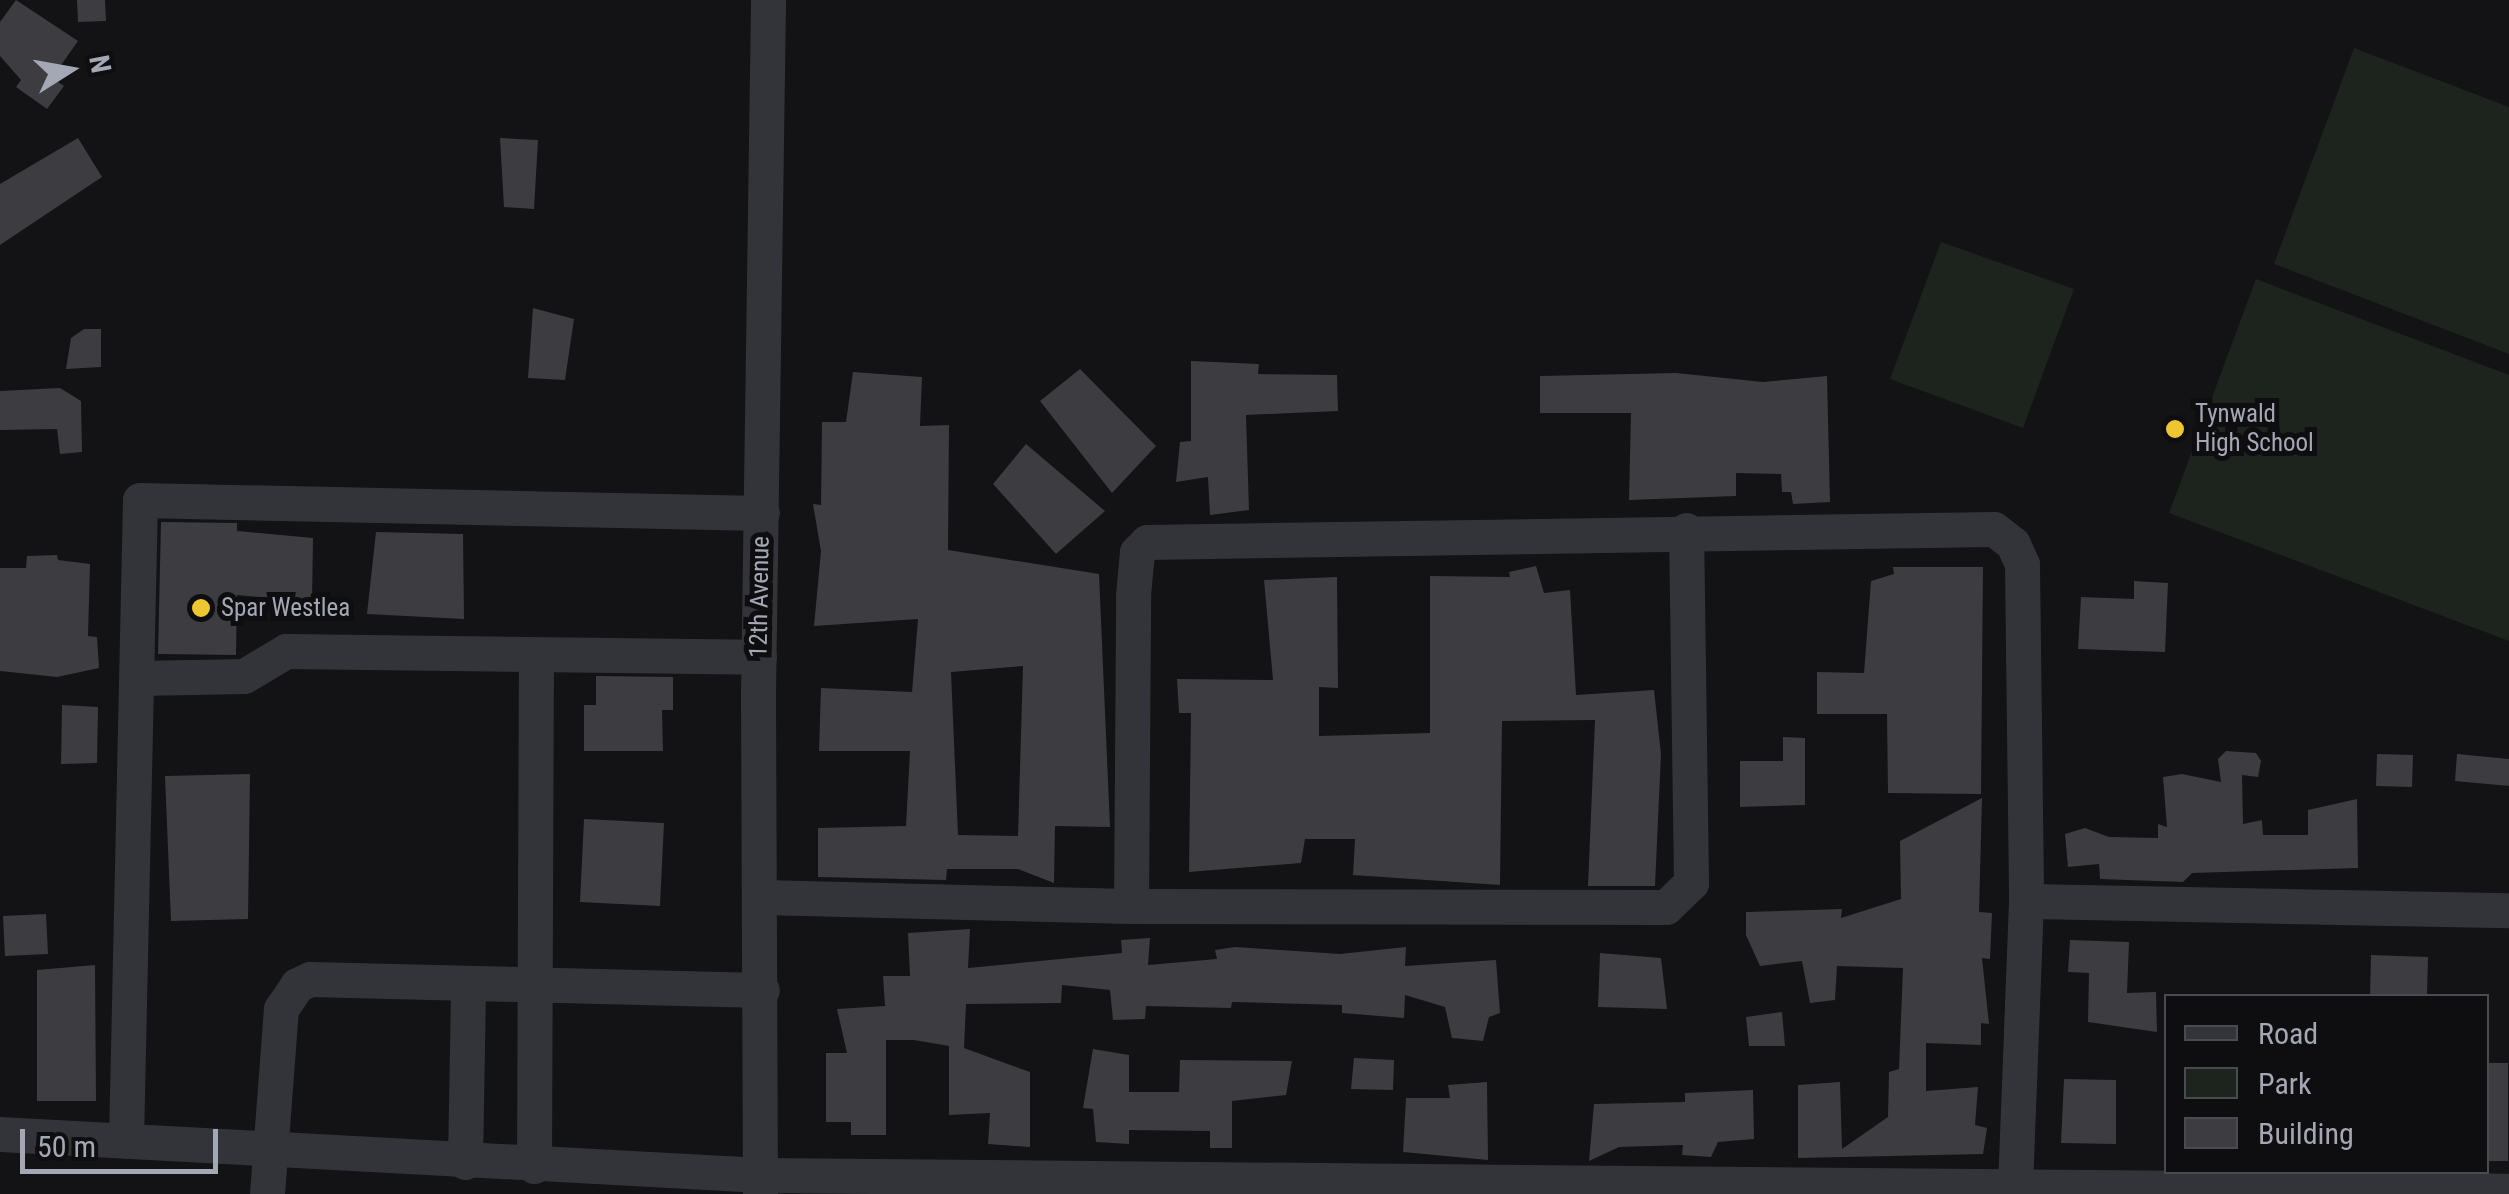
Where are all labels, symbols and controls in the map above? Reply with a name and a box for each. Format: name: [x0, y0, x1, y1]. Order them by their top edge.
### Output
north arrow: [20, 20, 120, 120]
text: N: [82, 53, 118, 76]
place label: Tynwald High School: [2195, 400, 2314, 459]
marker: Tynwald High School: [2164, 418, 2186, 440]
street label: 12th Avenue: [744, 536, 776, 658]
place label: Spar Westlea: [221, 593, 350, 623]
marker: Spar Westlea: [190, 597, 212, 619]
legend: [2164, 994, 2489, 1174]
text: Road: [2258, 1016, 2318, 1051]
text: Park: [2258, 1066, 2312, 1101]
scale bar: [25, 1109, 222, 1171]
text: Building: [2258, 1116, 2354, 1151]
text: 50 m: [37, 1129, 96, 1164]

